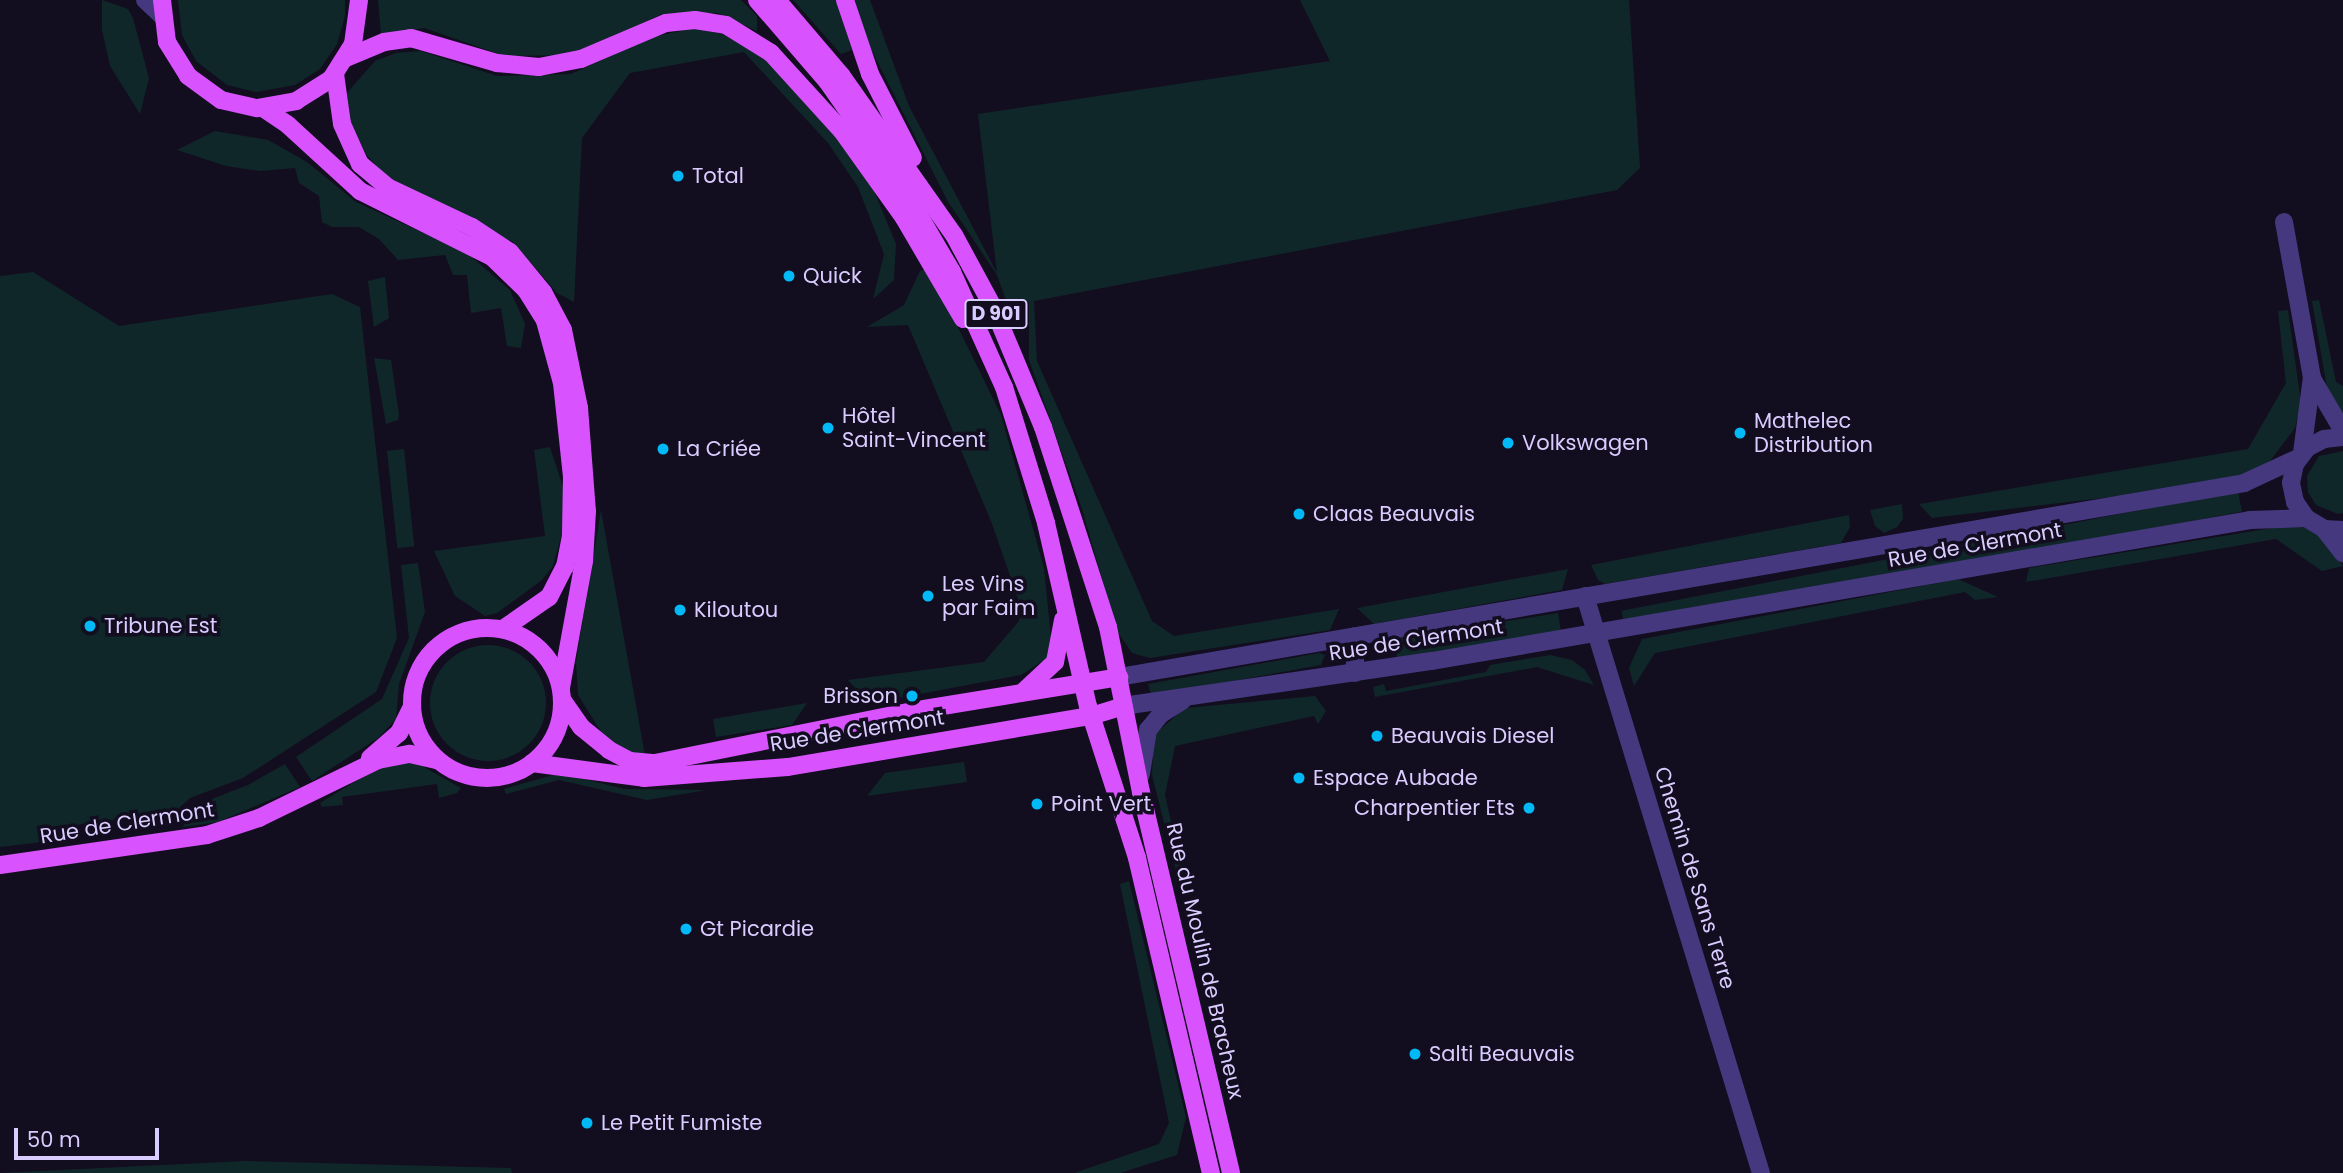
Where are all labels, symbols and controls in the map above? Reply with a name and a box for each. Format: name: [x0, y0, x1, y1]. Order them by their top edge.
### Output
place label: Total: [692, 163, 744, 189]
marker: Total: [670, 168, 686, 184]
place label: Quick: [803, 263, 862, 289]
marker: Quick: [781, 268, 797, 284]
road number: D 901: [963, 298, 1029, 330]
place label: Hôtel Saint-Vincent: [842, 403, 986, 453]
place label: Mathelec Distribution: [1754, 408, 1873, 458]
marker: Hôtel Saint-Vincent: [820, 420, 836, 436]
marker: Mathelec Distribution: [1732, 425, 1748, 441]
place label: Volkswagen: [1522, 430, 1649, 456]
marker: Volkswagen: [1500, 435, 1516, 451]
place label: La Criée: [677, 436, 761, 462]
marker: La Criée: [655, 441, 671, 457]
place label: Claas Beauvais: [1313, 501, 1475, 527]
marker: Claas Beauvais: [1291, 506, 1307, 522]
street label: Rue de Clermont: [1886, 517, 2064, 573]
place label: Les Vins par Faim: [942, 571, 1035, 621]
marker: Les Vins par Faim: [920, 588, 936, 604]
place label: Kiloutou: [694, 597, 778, 623]
marker: Kiloutou: [672, 602, 688, 618]
place label: Tribune Est: [104, 613, 217, 639]
street label: Rue de Clermont: [1327, 614, 1505, 666]
marker: Tribune Est: [82, 618, 98, 634]
place label: Brisson: [823, 683, 898, 709]
marker: Brisson: [904, 688, 920, 704]
street label: Rue de Clermont: [768, 705, 946, 757]
place label: Beauvais Diesel: [1391, 723, 1554, 749]
marker: Beauvais Diesel: [1369, 728, 1385, 744]
street label: Chemin de Sans Terre: [1649, 764, 1741, 992]
place label: Espace Aubade: [1313, 765, 1478, 791]
marker: Espace Aubade: [1291, 770, 1307, 786]
place label: Point Vert: [1051, 791, 1151, 817]
place label: Charpentier Ets: [1354, 795, 1515, 821]
marker: Point Vert: [1029, 796, 1045, 812]
street label: Rue de Clermont: [38, 797, 216, 849]
marker: Charpentier Ets: [1521, 800, 1537, 816]
street label: Rue du Moulin de Bracheux: [1161, 820, 1249, 1102]
place label: Gt Picardie: [700, 916, 814, 942]
marker: Gt Picardie: [678, 921, 694, 937]
place label: Salti Beauvais: [1429, 1041, 1575, 1067]
marker: Salti Beauvais: [1407, 1046, 1423, 1062]
place label: Le Petit Fumiste: [601, 1110, 762, 1136]
scale bar: [18, 1114, 163, 1158]
marker: Le Petit Fumiste: [579, 1115, 595, 1131]
text: 50 m: [27, 1125, 81, 1154]

